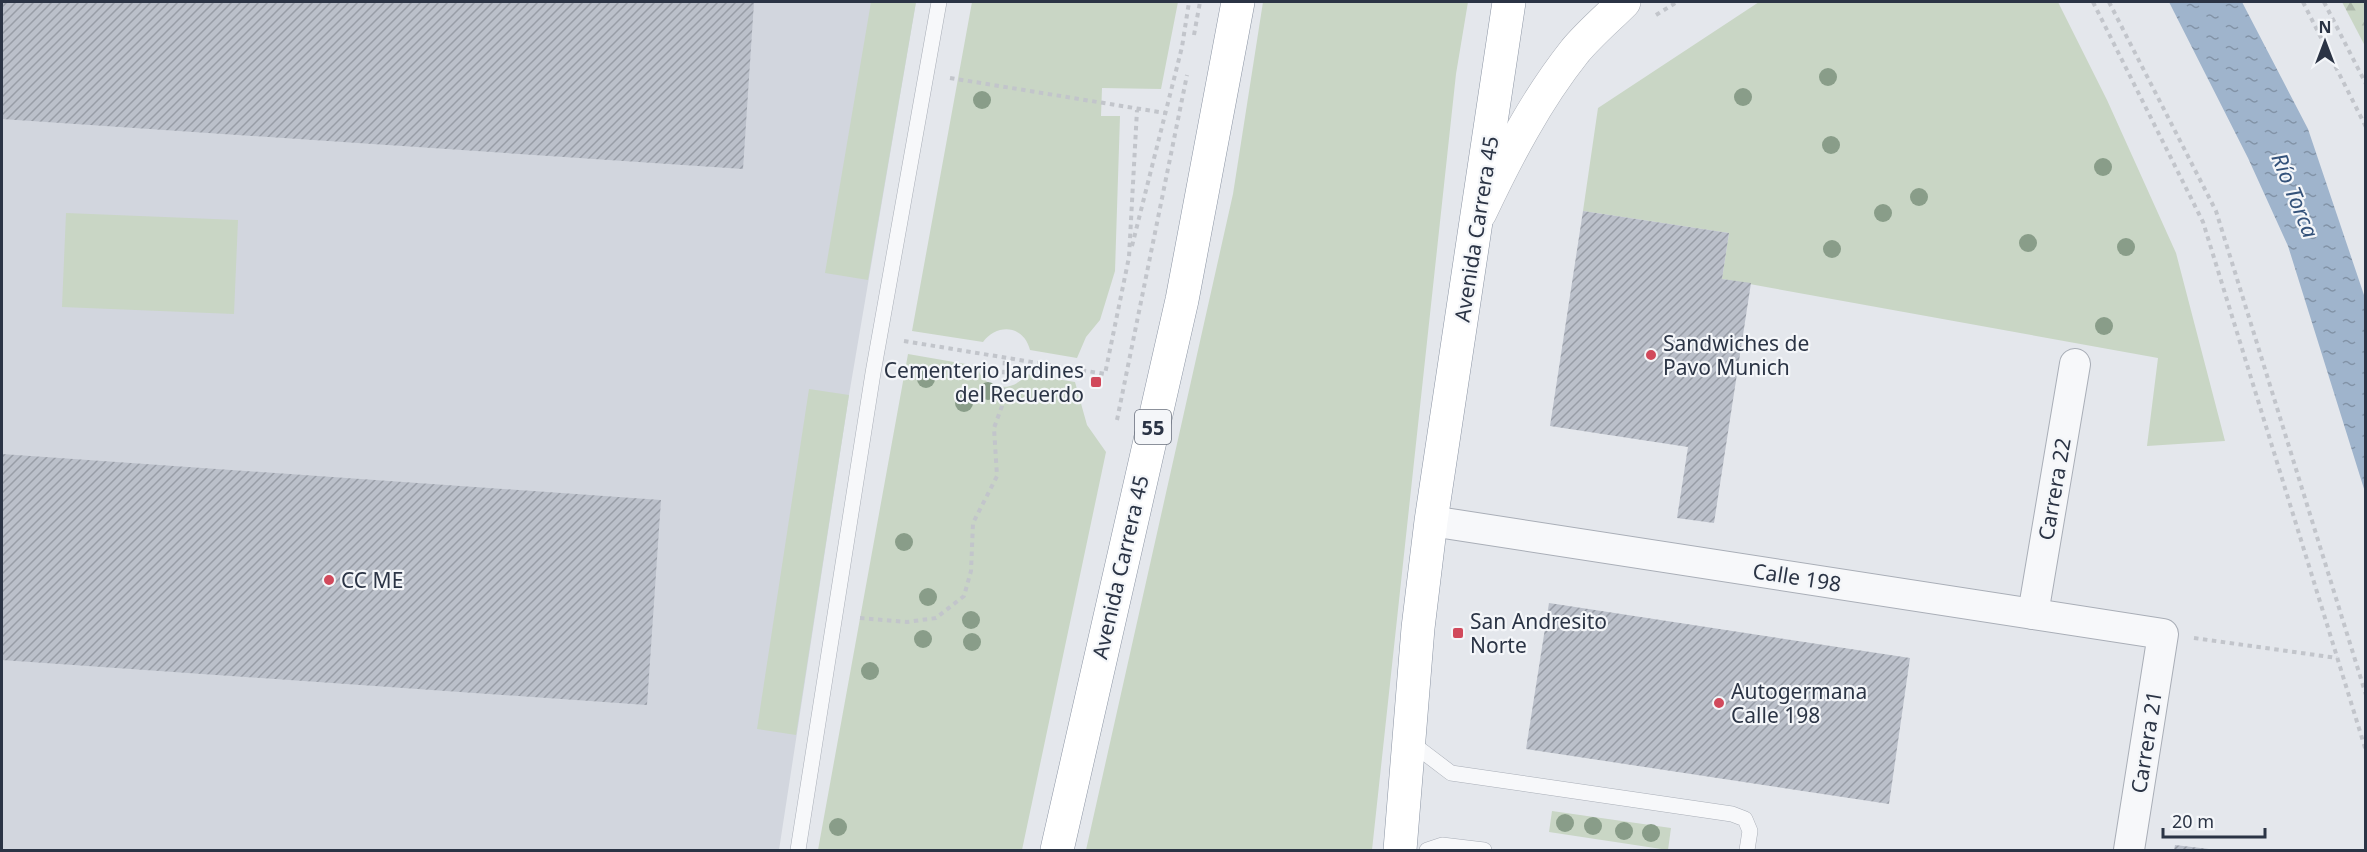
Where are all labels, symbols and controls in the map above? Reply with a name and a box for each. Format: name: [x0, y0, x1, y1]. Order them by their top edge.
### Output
north arrow: [2295, 12, 2355, 72]
text: N: [2318, 16, 2332, 38]
street label: Avenida Carrera 45: [1447, 134, 1505, 324]
water label: Río Torca: [2265, 148, 2327, 242]
place label: Sandwiches de Pavo Munich: [1663, 329, 1809, 381]
marker: Sandwiches de Pavo Munich: [1644, 348, 1658, 362]
place label: Cementerio Jardines del Recuerdo: [884, 356, 1084, 408]
marker: Cementerio Jardines del Recuerdo: [1089, 375, 1103, 389]
road number: 55: [1135, 410, 1171, 444]
street label: Carrera 22: [2031, 436, 2077, 542]
street label: Avenida Carrera 45: [1085, 472, 1155, 662]
street label: Calle 198: [1751, 556, 1843, 598]
place label: CC ME: [341, 566, 403, 594]
marker: CC ME: [322, 573, 336, 587]
place label: San Andresito Norte: [1470, 607, 1607, 659]
marker: San Andresito Norte: [1451, 626, 1465, 640]
place label: Autogermana Calle 198: [1731, 677, 1867, 729]
street label: Carrera 21: [2124, 689, 2168, 795]
marker: Autogermana Calle 198: [1712, 696, 1726, 710]
scale bar: [2163, 801, 2265, 839]
text: 20 m: [2172, 809, 2214, 833]

